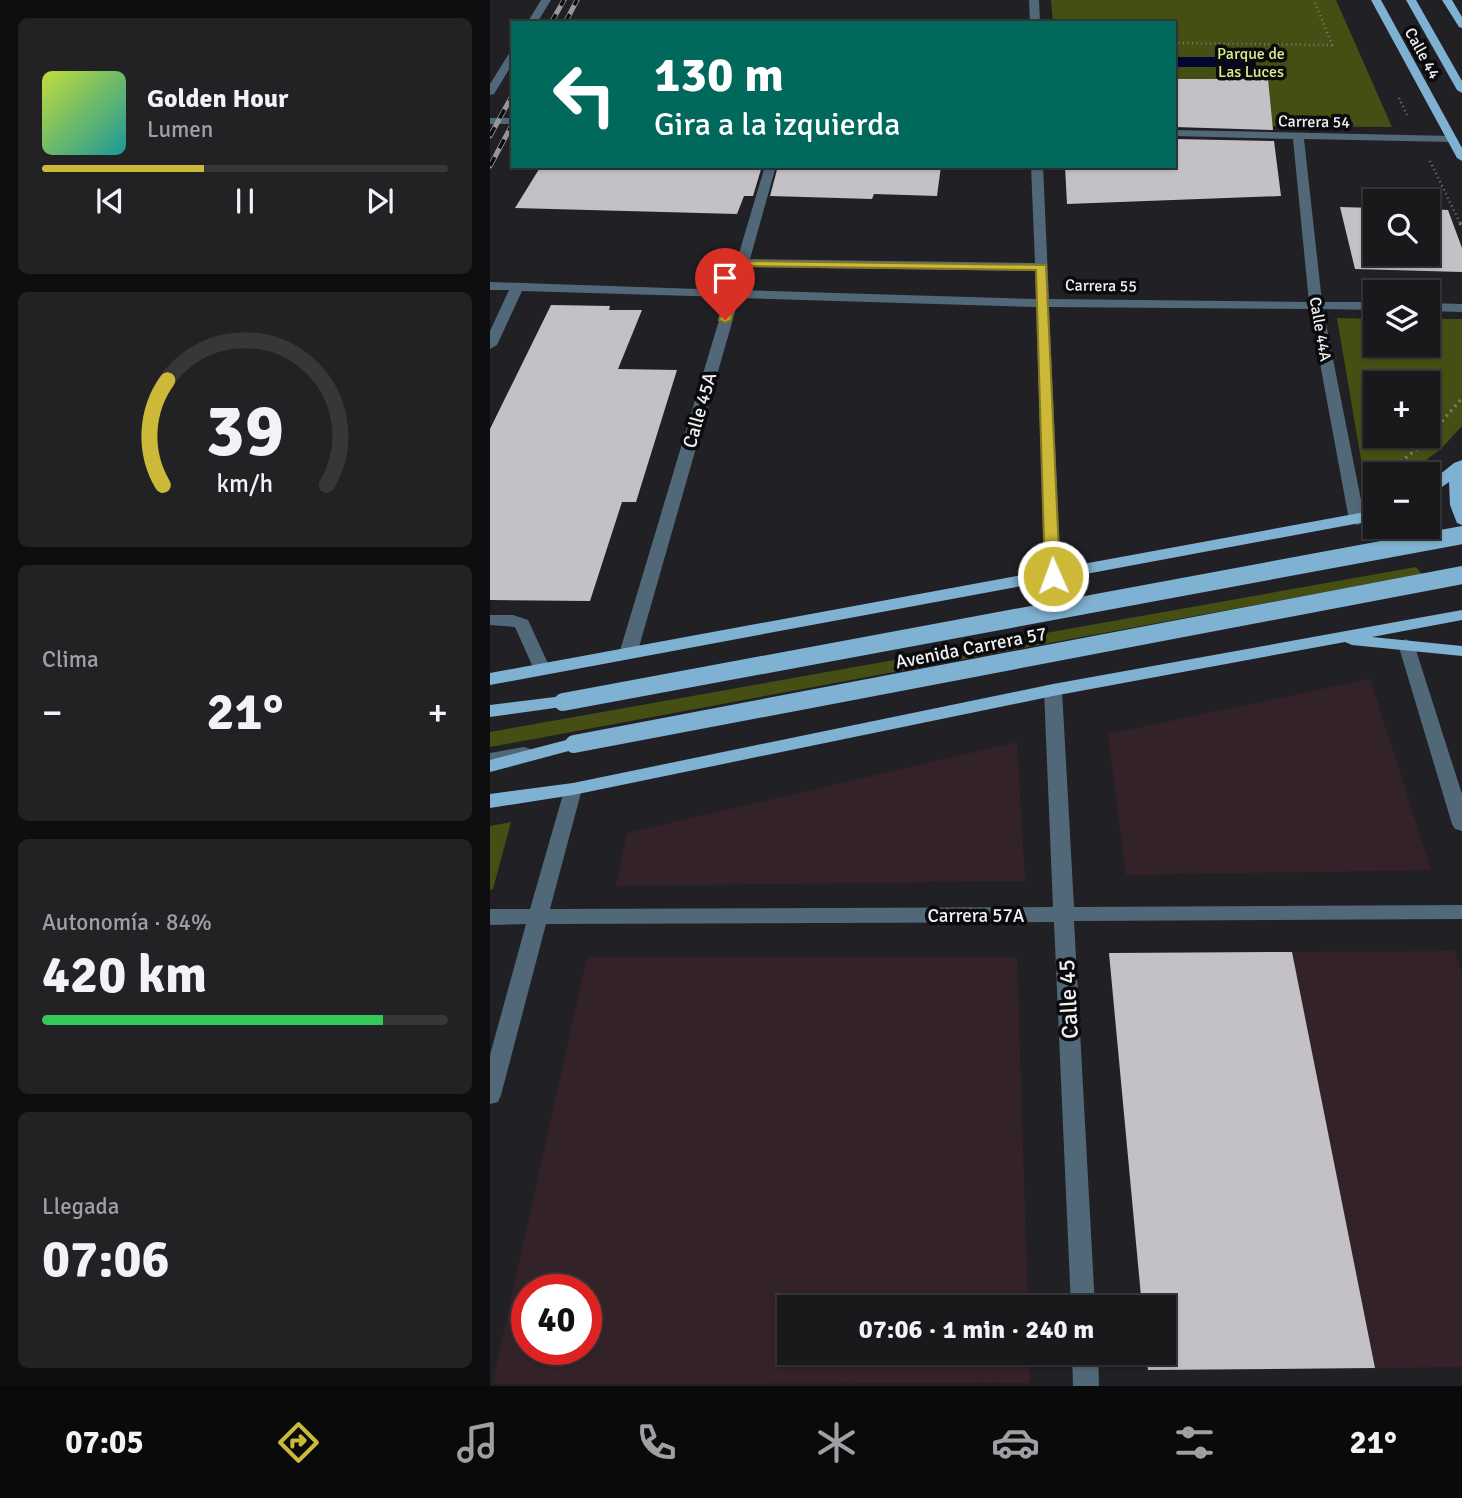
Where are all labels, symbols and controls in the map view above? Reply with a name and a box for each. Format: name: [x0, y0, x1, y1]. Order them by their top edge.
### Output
street label: Calle 44: [1400, 24, 1445, 83]
park label: Parque de Las Luces: [1217, 44, 1285, 82]
text: 130 m: [654, 45, 784, 105]
icon: left: [539, 49, 630, 140]
text: Golden Hour: [147, 83, 288, 115]
text: Gira a la izquierda: [654, 105, 901, 144]
street label: Carrera 54: [1278, 111, 1350, 133]
text: Lumen: [147, 115, 213, 144]
icon: previous: [91, 182, 129, 220]
icon: pause: [226, 182, 264, 220]
icon: next: [361, 182, 399, 220]
map controls: [1363, 189, 1440, 539]
button: search: [1363, 189, 1440, 266]
pin: [695, 248, 755, 320]
icon: arrive: [706, 259, 744, 297]
street label: Carrera 55: [1065, 275, 1137, 297]
button: layers: [1363, 280, 1440, 357]
street label: Calle 44A: [1304, 295, 1336, 363]
street label: Calle 45A: [678, 369, 722, 451]
button: +: [1363, 371, 1440, 448]
text: 39: [206, 388, 284, 477]
button: −: [1363, 462, 1440, 539]
text: km/h: [217, 468, 273, 499]
position arrow: [1016, 539, 1090, 613]
street label: Avenida Carrera 57: [893, 622, 1049, 674]
text: Clima: [42, 645, 99, 674]
text: 21°: [207, 680, 283, 744]
text: −: [42, 689, 63, 736]
text: +: [427, 689, 448, 736]
street label: Carrera 57A: [928, 904, 1025, 928]
text: Autonomía · 84%: [42, 908, 212, 937]
text: 420 km: [42, 943, 207, 1007]
street label: Calle 45: [1052, 958, 1085, 1040]
text: Llegada: [42, 1192, 119, 1221]
text: 07:06: [42, 1227, 170, 1291]
speed limit sign: 40: [511, 1274, 602, 1365]
text: 07:06 · 1 min · 240 m: [859, 1314, 1094, 1346]
icon: directions: [274, 1418, 323, 1467]
icon: music: [453, 1418, 502, 1467]
icon: phone: [632, 1418, 681, 1467]
icon: climate: [812, 1418, 861, 1467]
icon: car: [991, 1418, 1040, 1467]
icon: filters: [1170, 1418, 1219, 1467]
text: 07:05: [65, 1423, 144, 1462]
text: 21°: [1349, 1423, 1397, 1462]

